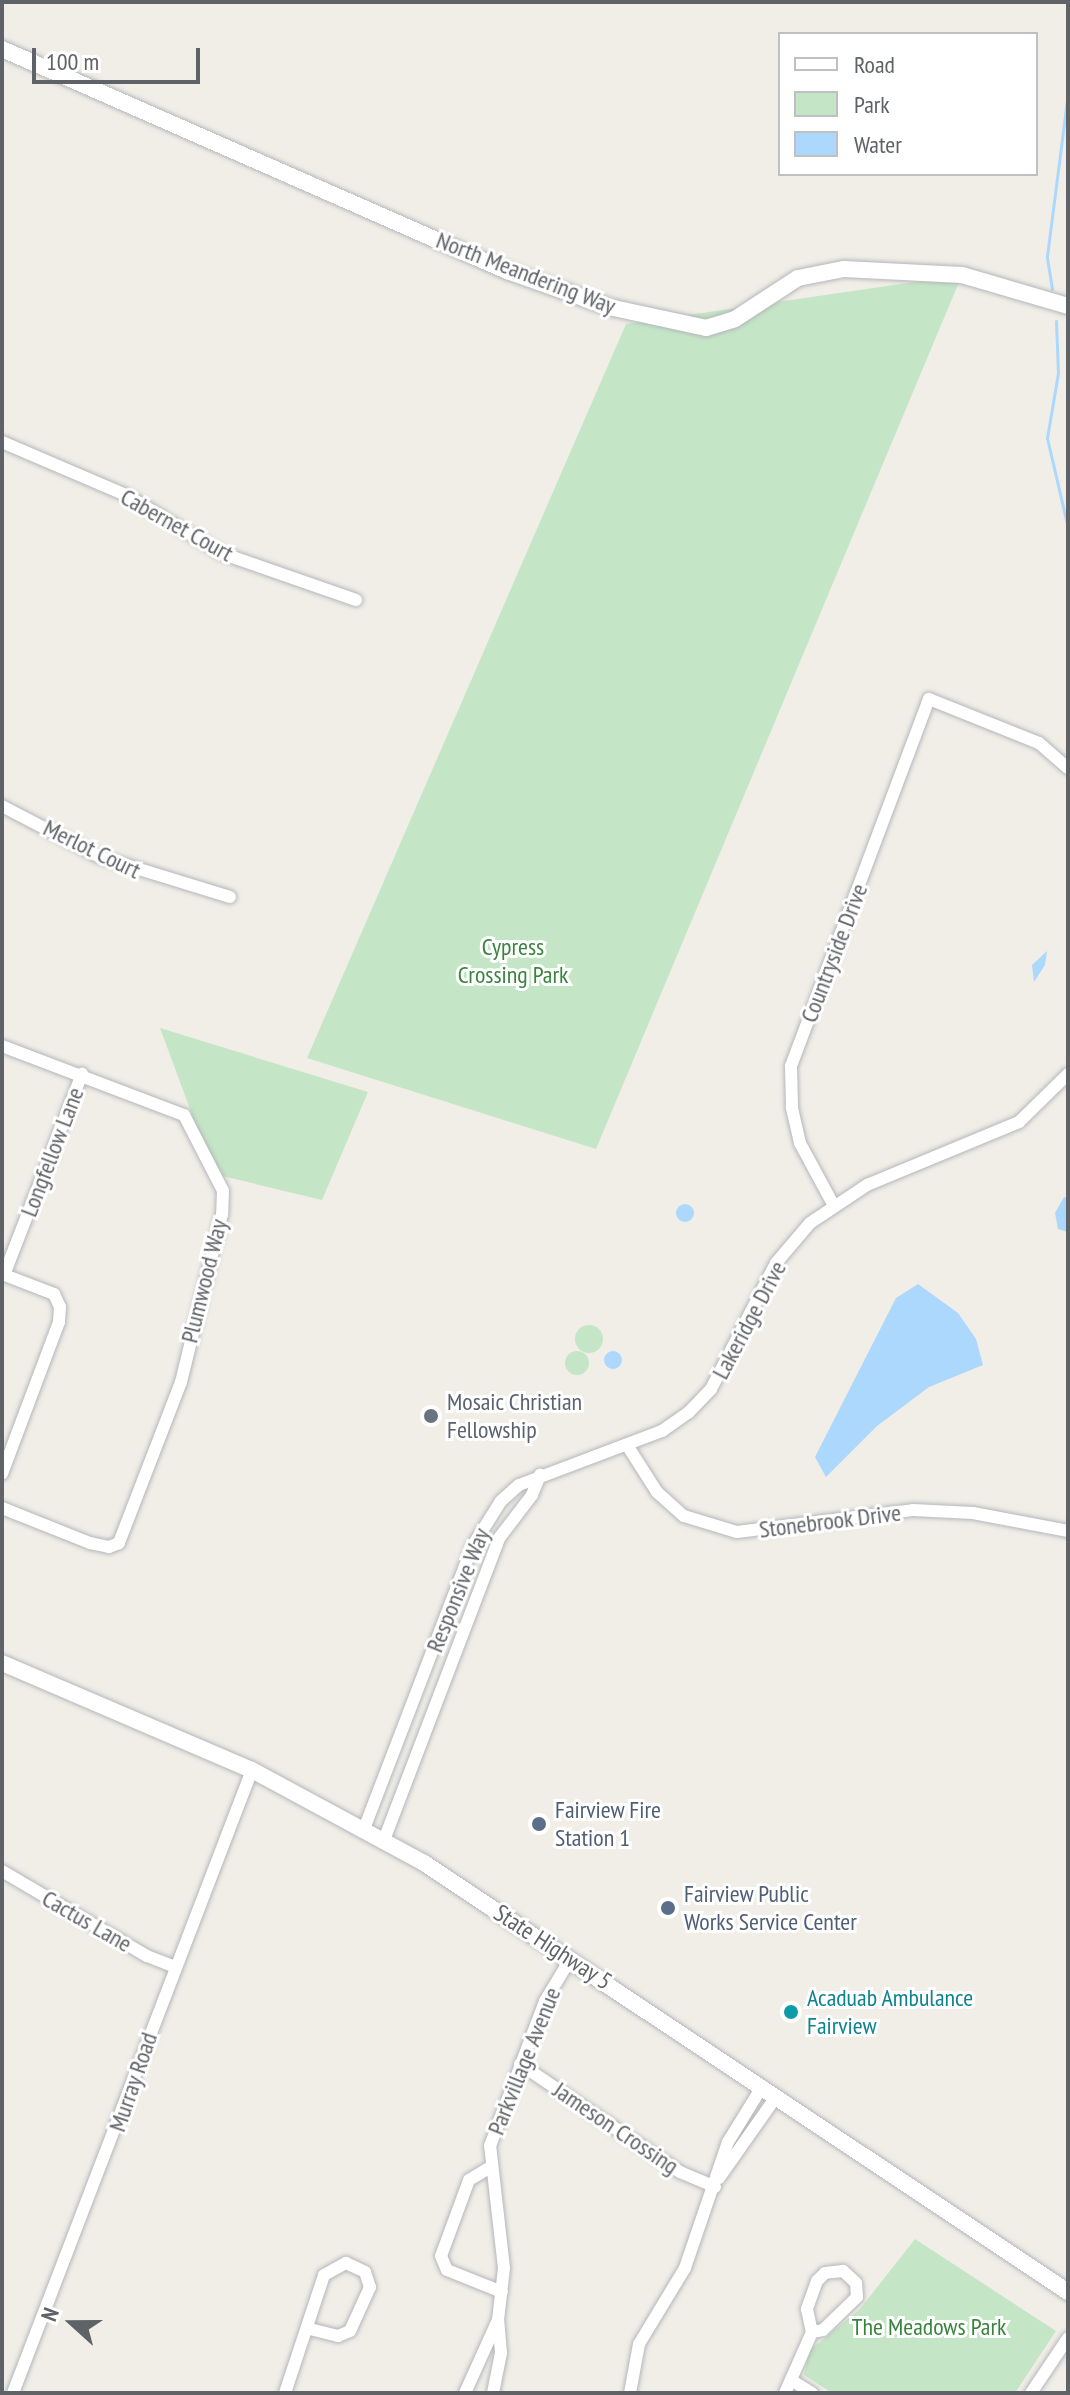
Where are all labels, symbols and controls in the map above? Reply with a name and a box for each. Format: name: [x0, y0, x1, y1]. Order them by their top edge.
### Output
scale bar: [36, 32, 204, 82]
legend: [778, 32, 1038, 176]
text: 100 m: [46, 46, 99, 77]
text: Road: [854, 49, 895, 80]
text: Park: [854, 89, 890, 120]
text: Water: [854, 129, 902, 160]
street label: North Meandering Way: [432, 226, 620, 320]
street label: Cabernet Court: [116, 482, 238, 568]
street label: Merlot Court: [39, 813, 145, 885]
street label: Countryside Drive: [794, 880, 874, 1026]
park label: Cypress Crossing Park: [458, 933, 568, 989]
street label: Longfellow Lane: [14, 1083, 90, 1221]
street label: Plumwood Way: [175, 1216, 233, 1346]
street label: Lakeridge Drive: [706, 1256, 792, 1384]
place label: Mosaic Christian Fellowship: [447, 1388, 583, 1444]
marker: Mosaic Christian Fellowship: [422, 1407, 440, 1425]
street label: Stonebrook Drive: [757, 1498, 903, 1544]
street label: Responsive Way: [420, 1524, 496, 1656]
place label: Fairview Fire Station 1: [555, 1796, 661, 1852]
marker: Fairview Fire Station 1: [530, 1815, 548, 1833]
place label: Fairview Public Works Service Center: [684, 1880, 857, 1936]
street label: Cactus Lane: [37, 1884, 137, 1958]
street label: State Highway 5: [488, 1898, 618, 1996]
marker: Fairview Public Works Service Center: [659, 1899, 677, 1917]
street label: Parkvillage Avenue: [481, 1983, 567, 2139]
place label: Acaduab Ambulance Fairview: [807, 1984, 974, 2040]
marker: Acaduab Ambulance Fairview: [782, 2003, 800, 2021]
street label: Murray Road: [103, 2028, 163, 2136]
street label: Jameson Crossing: [548, 2076, 684, 2180]
north arrow: [32, 2283, 112, 2363]
text: N: [34, 2304, 65, 2325]
park label: The Meadows Park: [852, 2313, 1006, 2341]

